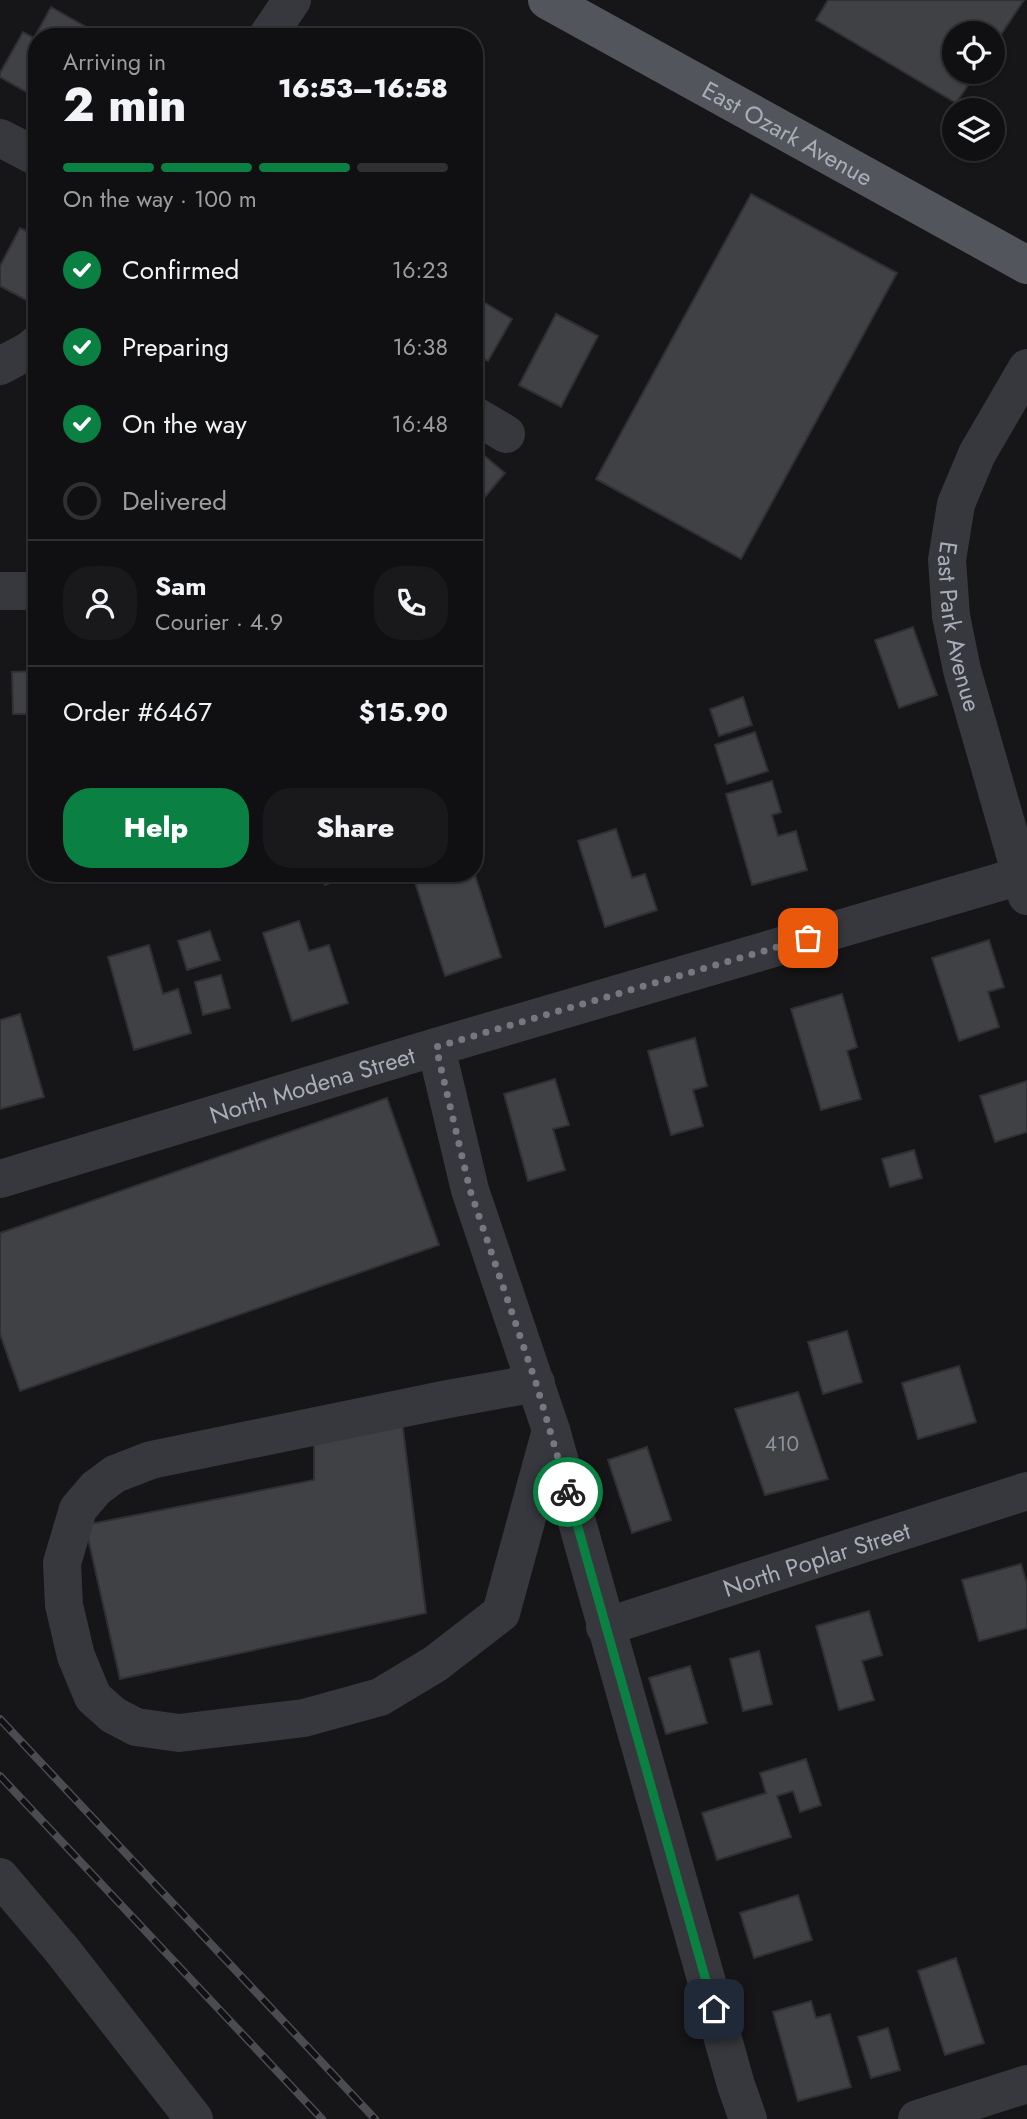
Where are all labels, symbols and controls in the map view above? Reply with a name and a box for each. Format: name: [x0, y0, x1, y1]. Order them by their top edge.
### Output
map controls: [942, 21, 1005, 161]
button: locate: [942, 21, 1005, 84]
text: Arriving in: [63, 45, 166, 79]
text: 16:53–16:58: [278, 69, 448, 107]
text: 2 min: [63, 72, 187, 138]
street label: East Ozark Avenue: [696, 72, 879, 194]
button: layers: [942, 98, 1005, 161]
text: On the way · 100 m: [63, 182, 257, 216]
icon: check: [63, 251, 101, 289]
text: Confirmed: [122, 251, 239, 289]
text: 16:23: [392, 253, 448, 287]
icon: check: [63, 328, 101, 366]
text: Preparing: [122, 328, 229, 366]
text: 16:38: [392, 330, 448, 364]
icon: check: [63, 405, 101, 443]
text: On the way: [122, 405, 247, 443]
text: 16:48: [392, 407, 448, 441]
text: Delivered: [122, 482, 227, 520]
street label: East Park Avenue: [929, 539, 991, 716]
button: person: [63, 566, 137, 640]
button: phone: [374, 566, 448, 640]
text: Sam: [155, 567, 207, 605]
text: Courier · 4.9: [155, 605, 283, 639]
text: Order #6467: [63, 693, 212, 731]
text: $15.90: [359, 693, 448, 731]
button: Help: [63, 788, 249, 868]
button: Share: [263, 788, 448, 868]
pin: [778, 908, 838, 968]
icon: bag: [789, 919, 827, 957]
street label: North Modena Street: [205, 1037, 419, 1132]
house number: 410: [765, 1429, 799, 1459]
courier: [533, 1457, 603, 1527]
icon: bike: [549, 1473, 587, 1511]
street label: North Poplar Street: [718, 1512, 914, 1605]
pin: [684, 1979, 744, 2039]
icon: home: [695, 1990, 733, 2028]

